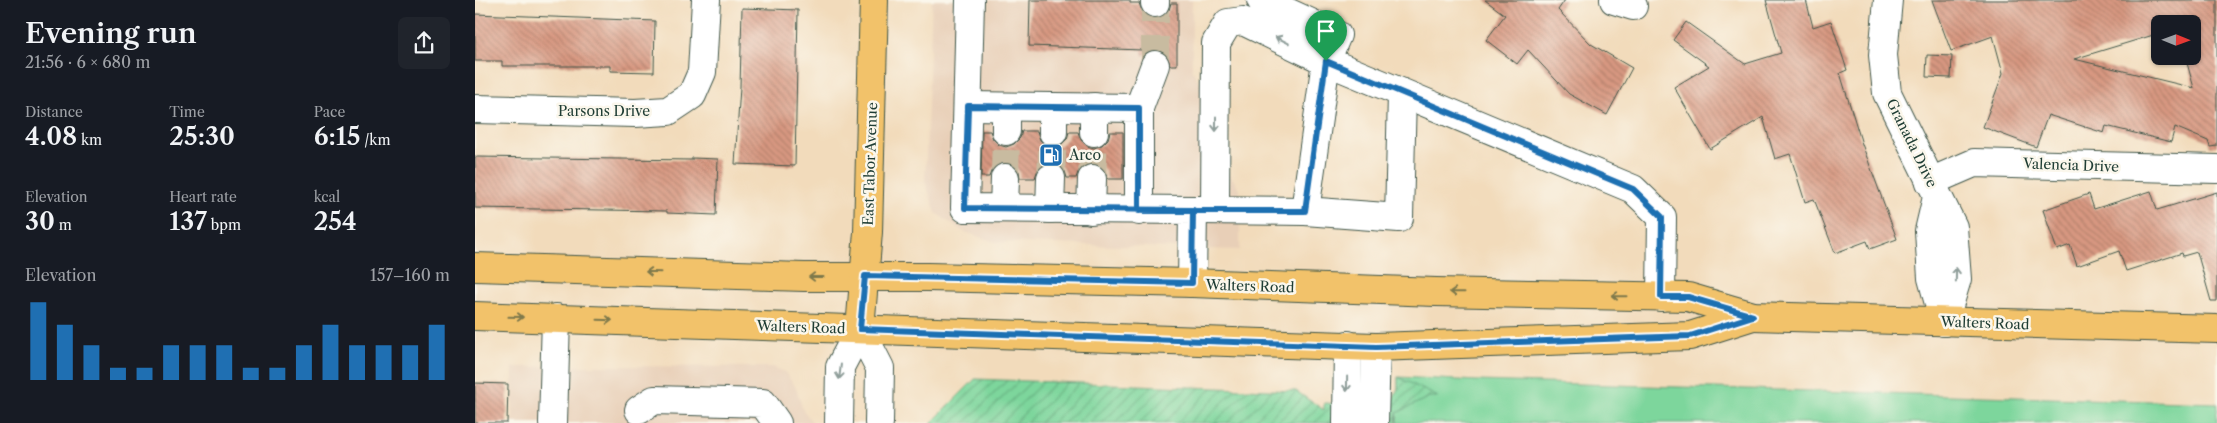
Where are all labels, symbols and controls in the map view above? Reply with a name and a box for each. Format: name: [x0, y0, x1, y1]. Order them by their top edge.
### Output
pin: [1305, 10, 1347, 61]
north arrow: [2151, 15, 2201, 65]
map controls: [2151, 15, 2201, 65]
text: Evening run: [25, 16, 197, 50]
button: share: [398, 17, 450, 69]
icon: arrive: [1312, 17, 1340, 45]
one-way arrow: [1275, 35, 1290, 44]
text: 21:56 · 6 × 680 m: [25, 52, 150, 72]
street label: Granada Drive: [1883, 96, 1941, 190]
street label: Parsons Drive: [558, 102, 650, 120]
street label: East Tabor Avenue: [859, 102, 881, 226]
text: Distance: [25, 103, 83, 121]
text: Time: [169, 103, 205, 121]
text: Pace: [314, 103, 345, 121]
one-way arrow: [1211, 116, 1221, 132]
text: 4.08: [25, 121, 77, 152]
text: 25:30: [169, 121, 235, 152]
text: 6:15: [314, 121, 361, 152]
text: km: [77, 131, 102, 149]
text: /km: [361, 131, 390, 149]
fuel station icon: Arco: [1038, 142, 1064, 168]
place label: Arco: [1068, 146, 1101, 164]
street label: Valencia Drive: [2022, 154, 2119, 176]
text: Elevation: [25, 188, 88, 206]
text: Heart rate: [169, 188, 237, 206]
text: kcal: [314, 188, 340, 206]
text: 30: [25, 206, 55, 237]
text: 137: [169, 206, 207, 237]
text: 254: [314, 206, 357, 237]
text: m: [55, 216, 72, 234]
text: bpm: [207, 216, 241, 234]
text: Elevation: [25, 265, 96, 285]
text: 157–160 m: [370, 265, 450, 285]
one-way arrow: [646, 267, 662, 276]
one-way arrow: [1951, 267, 1961, 284]
one-way arrow: [808, 272, 824, 282]
street label: Walters Road: [1204, 275, 1295, 297]
one-way arrow: [1449, 288, 1465, 297]
one-way arrow: [1612, 291, 1628, 301]
one-way arrow: [507, 312, 523, 322]
street label: Walters Road: [1939, 312, 2030, 334]
one-way arrow: [597, 315, 613, 324]
street label: Walters Road: [755, 316, 846, 338]
one-way arrow: [835, 364, 845, 380]
one-way arrow: [1343, 376, 1352, 392]

